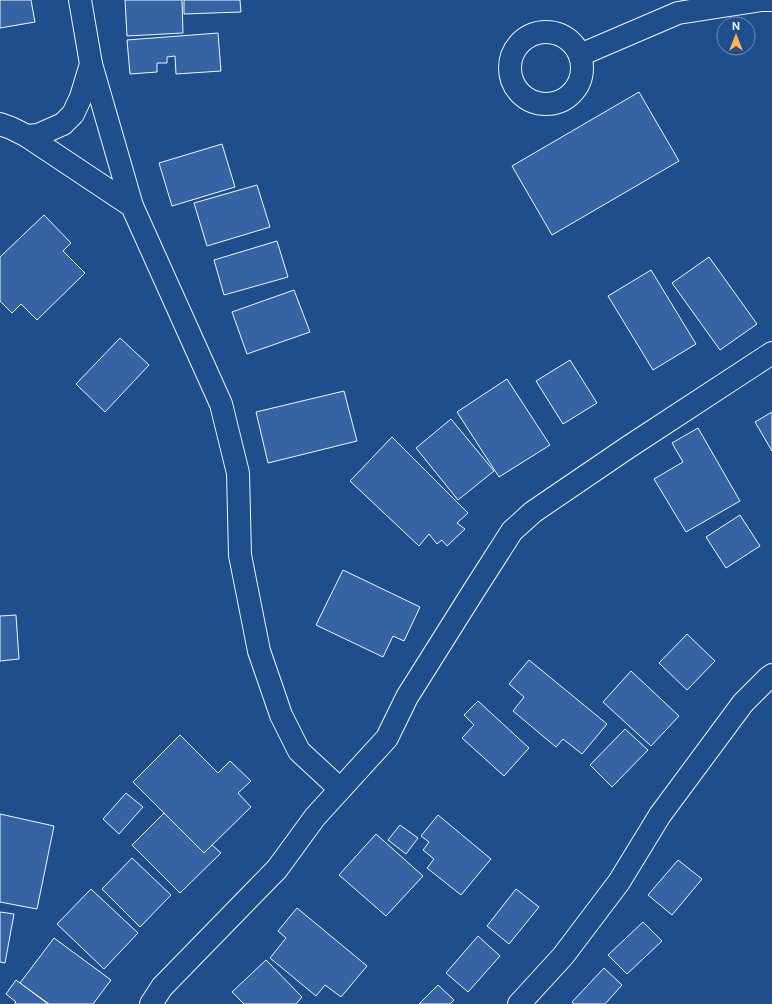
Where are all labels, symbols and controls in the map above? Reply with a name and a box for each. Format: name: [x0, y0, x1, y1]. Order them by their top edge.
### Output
north arrow: [716, 16, 756, 56]
text: N: [732, 19, 740, 33]

